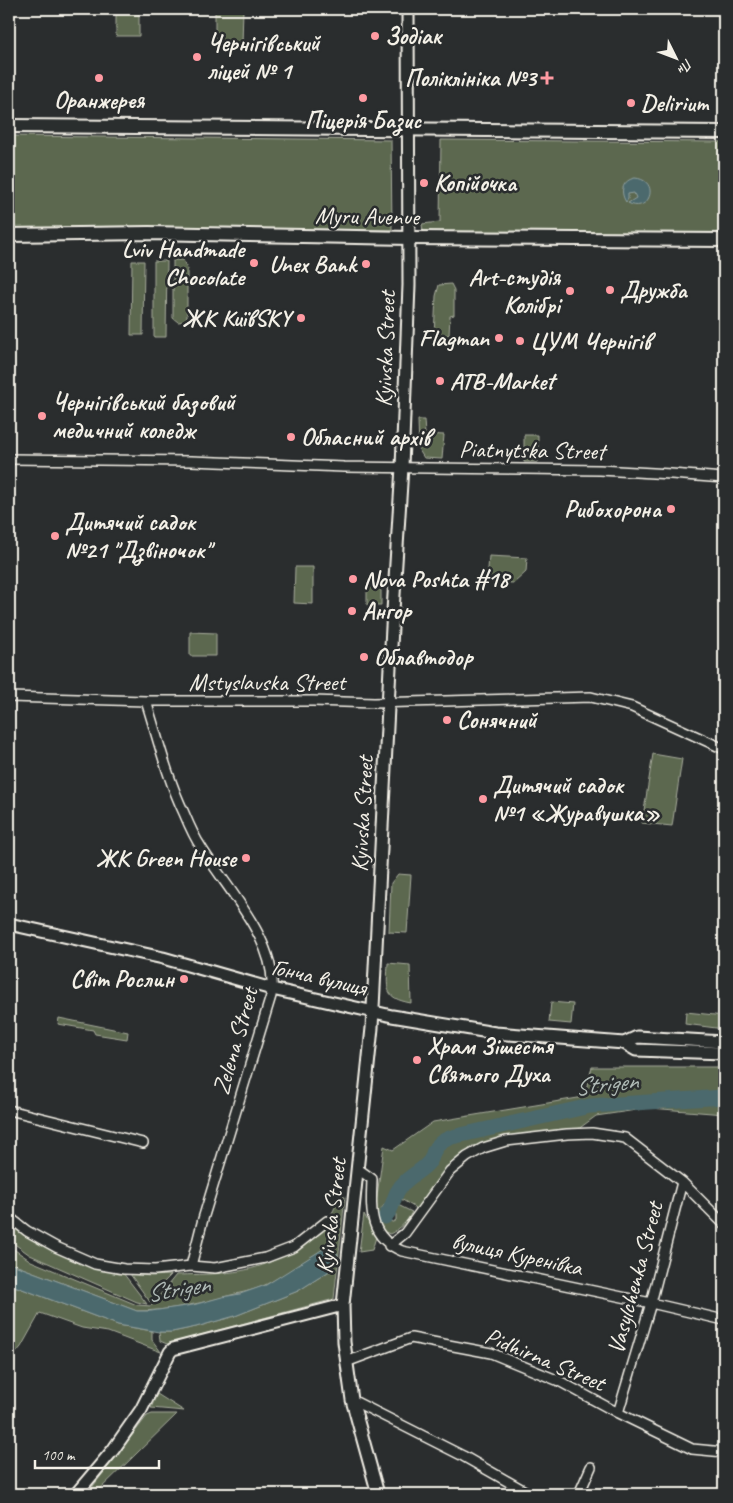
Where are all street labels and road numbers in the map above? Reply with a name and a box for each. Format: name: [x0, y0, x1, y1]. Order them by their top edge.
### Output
street label: Myru Avenue: [315, 200, 421, 232]
street label: Kyivska Street: [368, 288, 402, 408]
street label: Piatnytska Street: [459, 434, 608, 466]
street label: Mstyslavska Street: [189, 667, 347, 697]
street label: Kyivska Street: [344, 753, 380, 873]
street label: Гонча вулиця: [269, 952, 371, 1003]
street label: Zelena Street: [205, 982, 265, 1098]
street label: Kyivska Street: [309, 1155, 353, 1275]
street label: Vasylchenka Street: [600, 1197, 670, 1357]
street label: вулиця Куренівка: [449, 1226, 587, 1283]
street label: Pidhirna Street: [480, 1320, 611, 1399]

